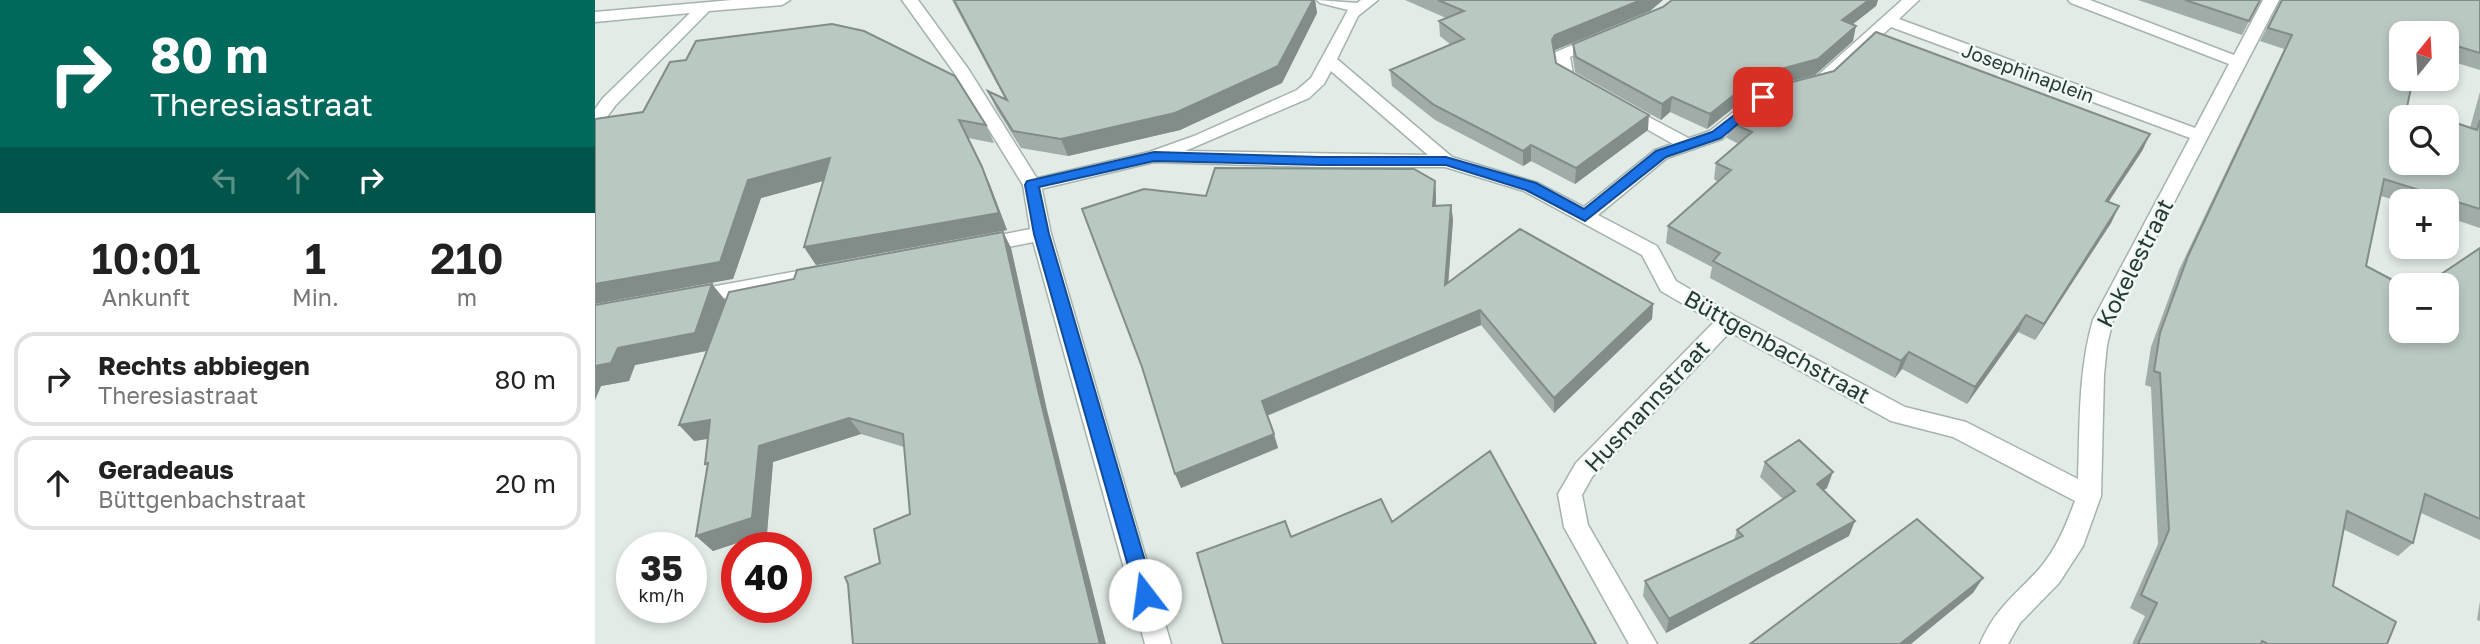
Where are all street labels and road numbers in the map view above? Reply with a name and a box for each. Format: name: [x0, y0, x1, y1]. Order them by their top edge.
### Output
street label: Josephinaplein: [1959, 38, 2098, 107]
street label: Kokelestraat: [2090, 194, 2179, 332]
street label: Büttgenbachstraat: [1680, 283, 1875, 409]
street label: Husmannstraat: [1578, 333, 1715, 477]

